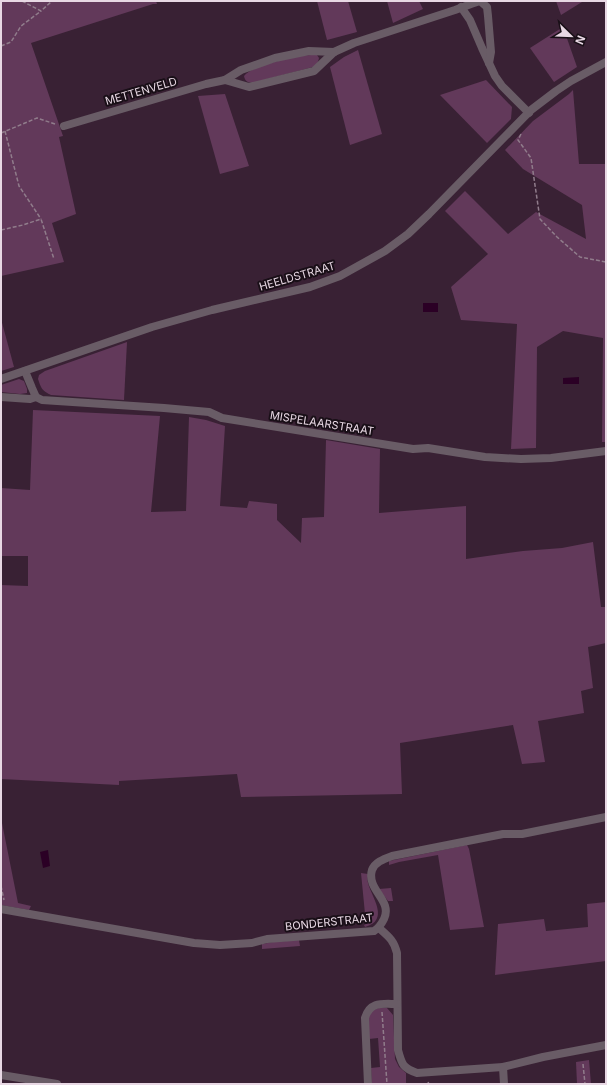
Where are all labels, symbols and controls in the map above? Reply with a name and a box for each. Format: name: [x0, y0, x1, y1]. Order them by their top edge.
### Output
north arrow: [551, 16, 591, 56]
text: N: [572, 33, 588, 47]
street label: METTENVELD: [103, 74, 179, 108]
street label: HEELDSTRAAT: [257, 258, 337, 294]
street label: MISPELAARSTRAAT: [269, 408, 375, 438]
street label: BONDERSTRAAT: [284, 910, 374, 934]

